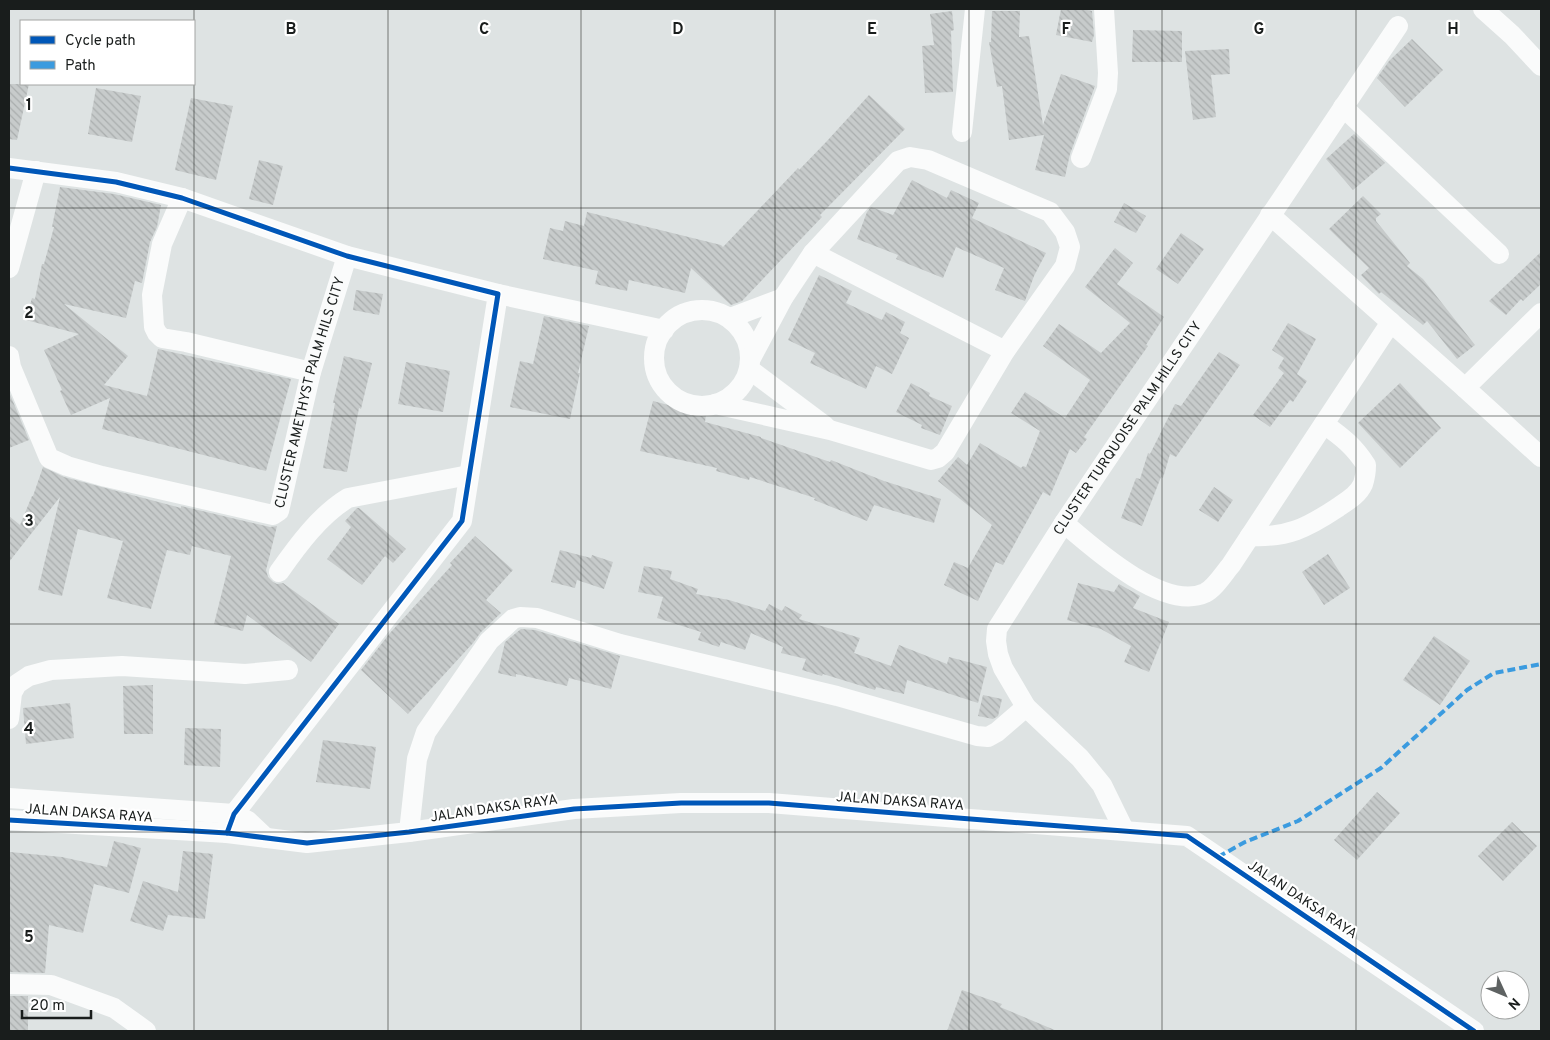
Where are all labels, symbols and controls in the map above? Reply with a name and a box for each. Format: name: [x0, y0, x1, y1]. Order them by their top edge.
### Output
legend: [20, 20, 195, 85]
text: B: [285, 20, 297, 40]
text: C: [479, 20, 489, 40]
text: D: [672, 20, 684, 40]
text: E: [867, 20, 877, 40]
text: F: [1061, 20, 1071, 40]
text: G: [1254, 20, 1264, 40]
text: H: [1447, 20, 1459, 40]
text: Cycle path: [65, 32, 136, 51]
text: Path: [65, 57, 96, 76]
text: 1: [26, 96, 32, 116]
street label: CLUSTER AMETHYST PALM HILS CITY: [271, 275, 349, 510]
text: 2: [24, 304, 34, 324]
street label: CLUSTER TURQUOISE PALM HILLS CITY: [1050, 318, 1205, 538]
text: 3: [24, 512, 34, 532]
text: 4: [24, 720, 34, 740]
street label: JALAN DAKSA RAYA: [835, 789, 965, 815]
street label: JALAN DAKSA RAYA: [429, 792, 559, 826]
street label: JALAN DAKSA RAYA: [24, 801, 154, 827]
street label: JALAN DAKSA RAYA: [1244, 857, 1360, 943]
text: 5: [24, 928, 34, 948]
north arrow: [1480, 970, 1530, 1020]
scale bar: [22, 988, 91, 1020]
text: N: [1504, 993, 1523, 1013]
text: 20 m: [30, 997, 65, 1016]

